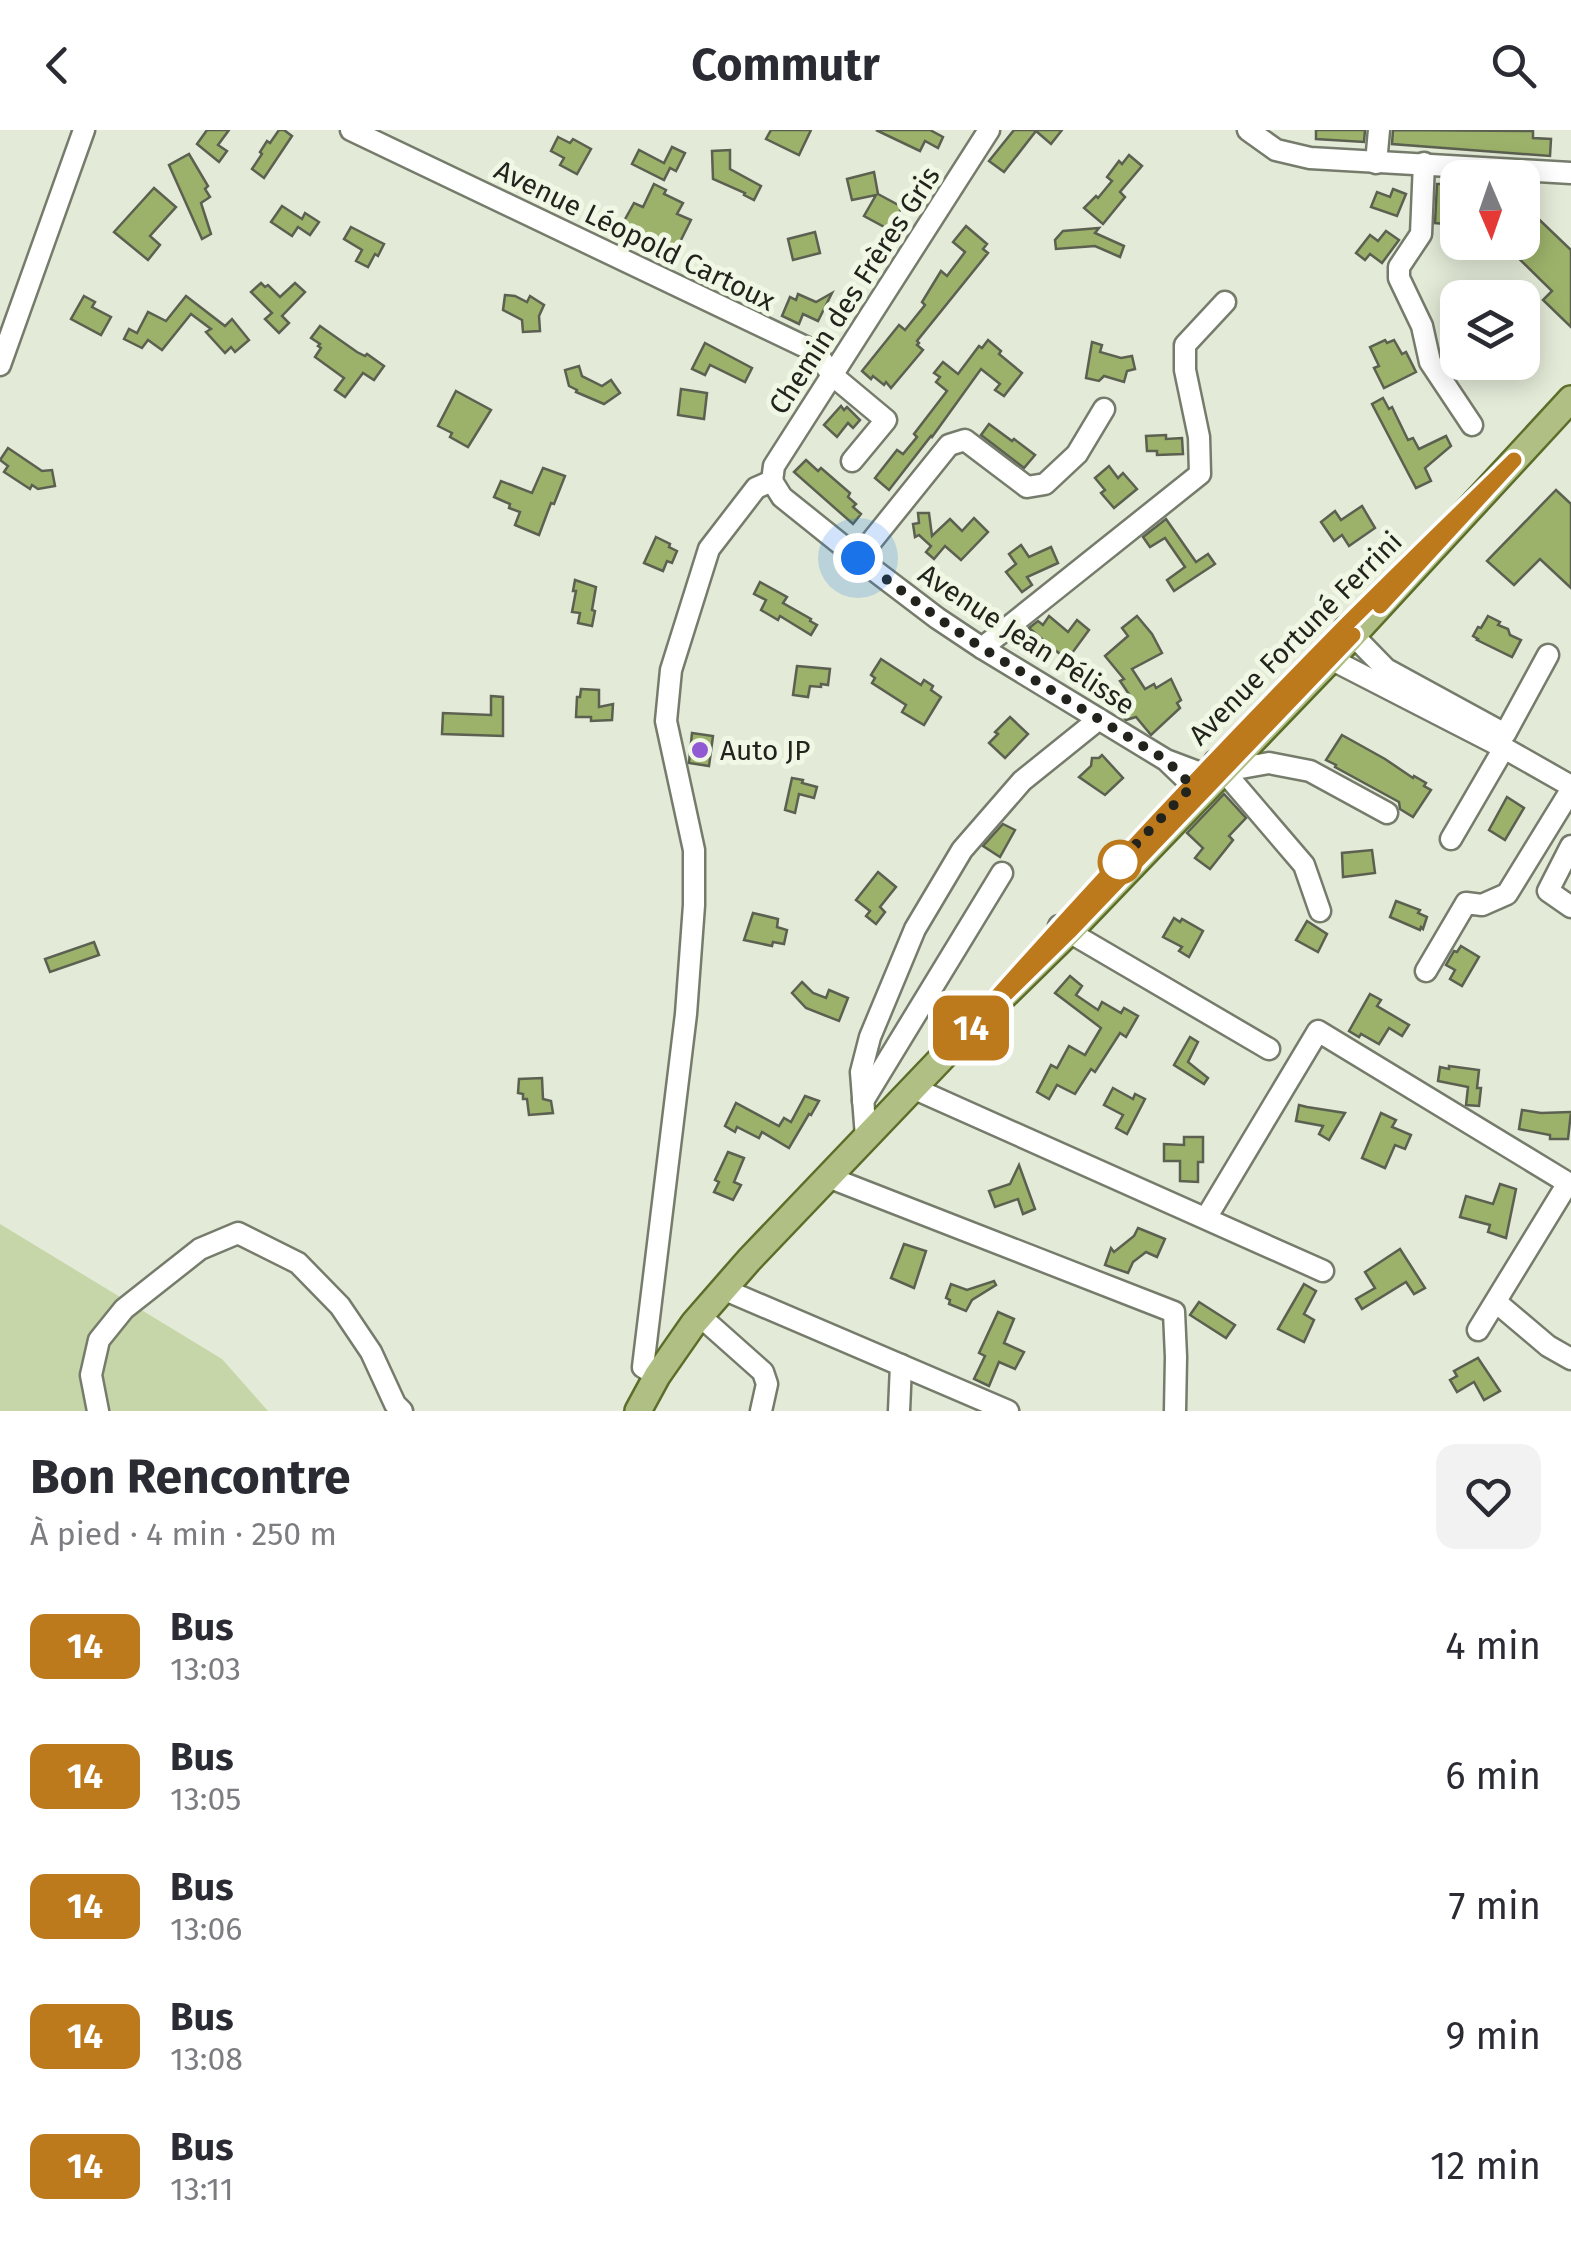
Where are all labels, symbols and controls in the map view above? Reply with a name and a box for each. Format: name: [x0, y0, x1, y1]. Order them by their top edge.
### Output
icon: back: [30, 38, 85, 93]
text: Commutr: [691, 38, 880, 92]
icon: search: [1486, 38, 1541, 93]
street label: Avenue Léopold Cartoux: [489, 153, 781, 318]
street label: Chemin des Frères Gris: [762, 160, 947, 420]
north arrow: [1440, 160, 1540, 260]
map controls: [1440, 160, 1540, 380]
button: layers: [1440, 280, 1540, 380]
street label: Avenue Fortuné Ferrini: [1182, 525, 1409, 752]
your location: [833, 533, 883, 583]
street label: Avenue Jean Pélisse: [913, 557, 1141, 722]
place label: Auto JP: [720, 734, 811, 767]
marker: Auto JP: [689, 739, 711, 761]
unlabelled marker: [1099, 841, 1141, 883]
line badge: 14: [926, 996, 1016, 1060]
text: 14: [953, 1007, 989, 1049]
button: heart: [1436, 1444, 1541, 1549]
text: Bon Rencontre: [30, 1448, 350, 1506]
text: À pied · 4 min · 250 m: [30, 1515, 337, 1553]
text: Bus: [170, 1604, 234, 1650]
text: 4 min: [1445, 1623, 1541, 1669]
text: 14: [67, 1625, 103, 1667]
text: 13:03: [170, 1650, 241, 1688]
text: Bus: [170, 1734, 234, 1780]
text: 6 min: [1445, 1753, 1541, 1799]
text: 14: [67, 1755, 103, 1797]
text: 13:05: [170, 1780, 241, 1818]
text: Bus: [170, 1864, 234, 1910]
text: 7 min: [1449, 1883, 1541, 1929]
text: 14: [67, 1885, 103, 1927]
text: 13:06: [170, 1910, 242, 1948]
text: Bus: [170, 1994, 234, 2040]
text: 9 min: [1445, 2013, 1541, 2059]
text: 14: [67, 2015, 103, 2057]
text: 13:08: [170, 2040, 243, 2078]
text: Bus: [170, 2124, 234, 2170]
text: 12 min: [1430, 2143, 1541, 2189]
text: 14: [67, 2145, 103, 2187]
text: 13:11: [170, 2170, 234, 2208]

